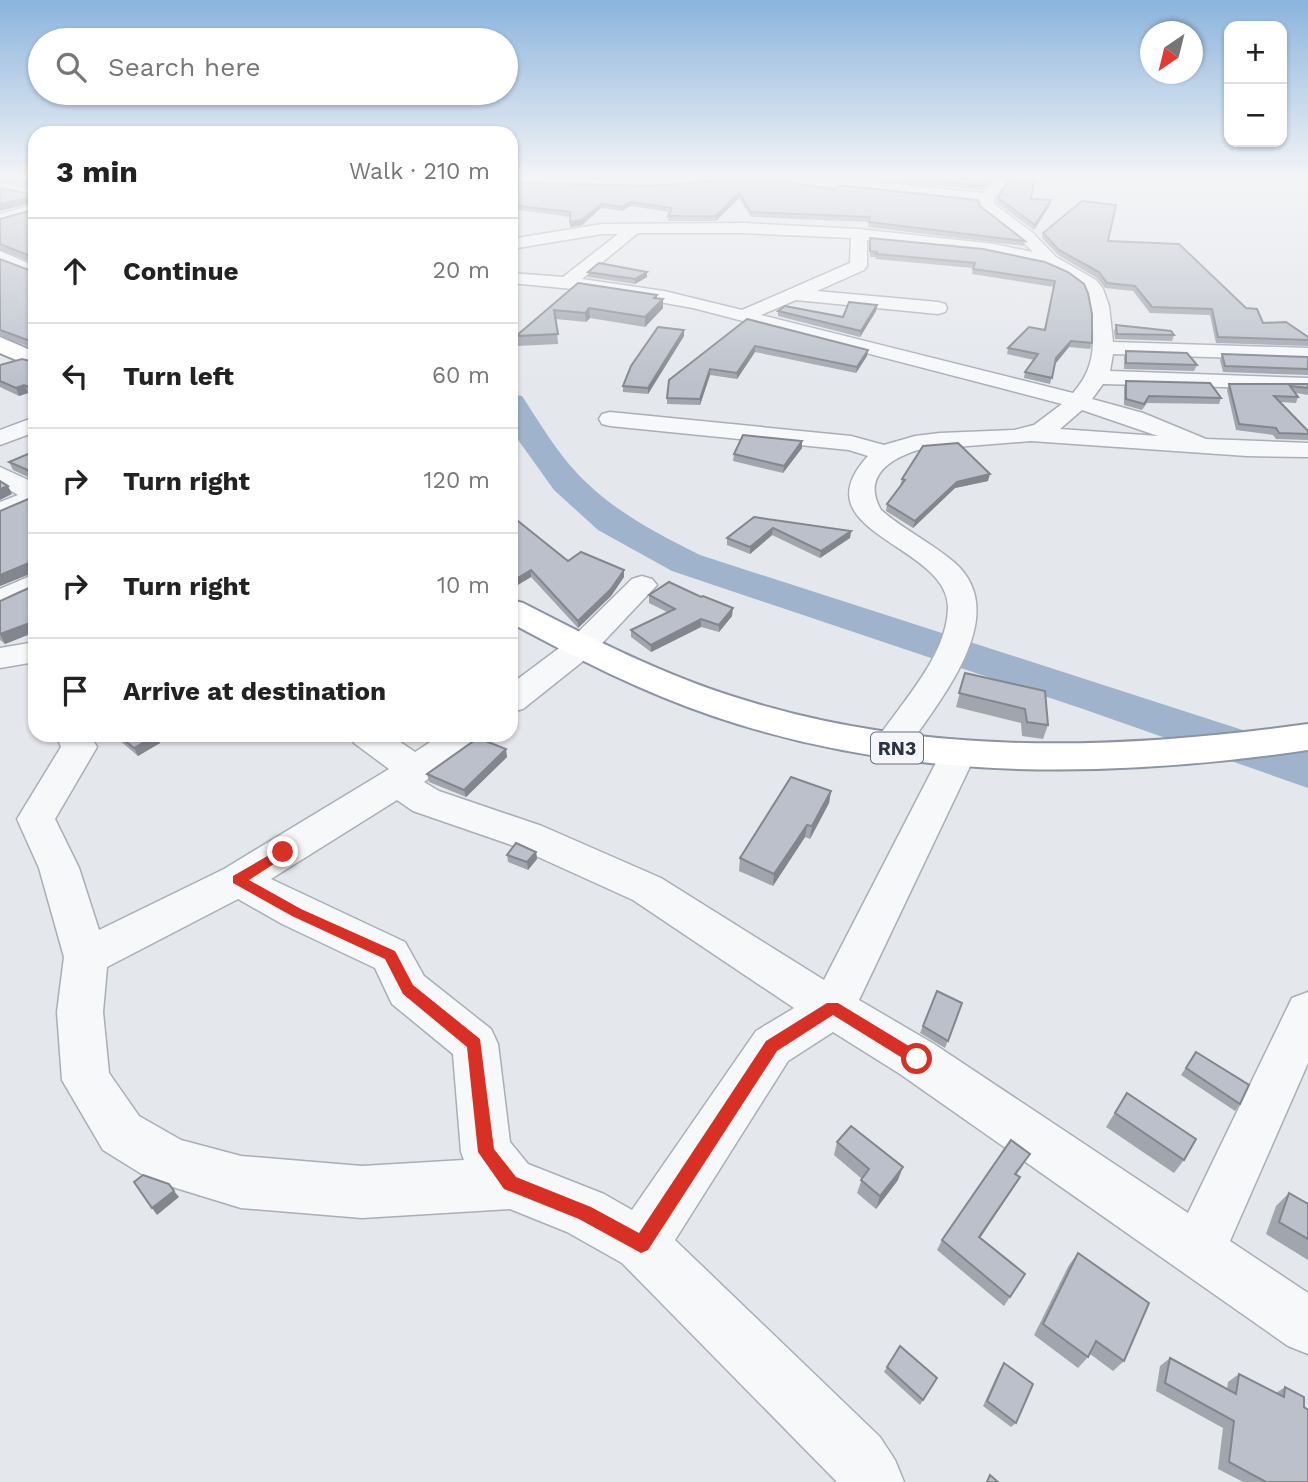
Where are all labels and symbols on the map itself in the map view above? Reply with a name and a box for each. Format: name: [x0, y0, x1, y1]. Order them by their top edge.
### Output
north arrow: [1140, 21, 1203, 84]
road number: RN3: [871, 733, 923, 764]
route end: [267, 836, 298, 867]
route start: [901, 1043, 932, 1074]

